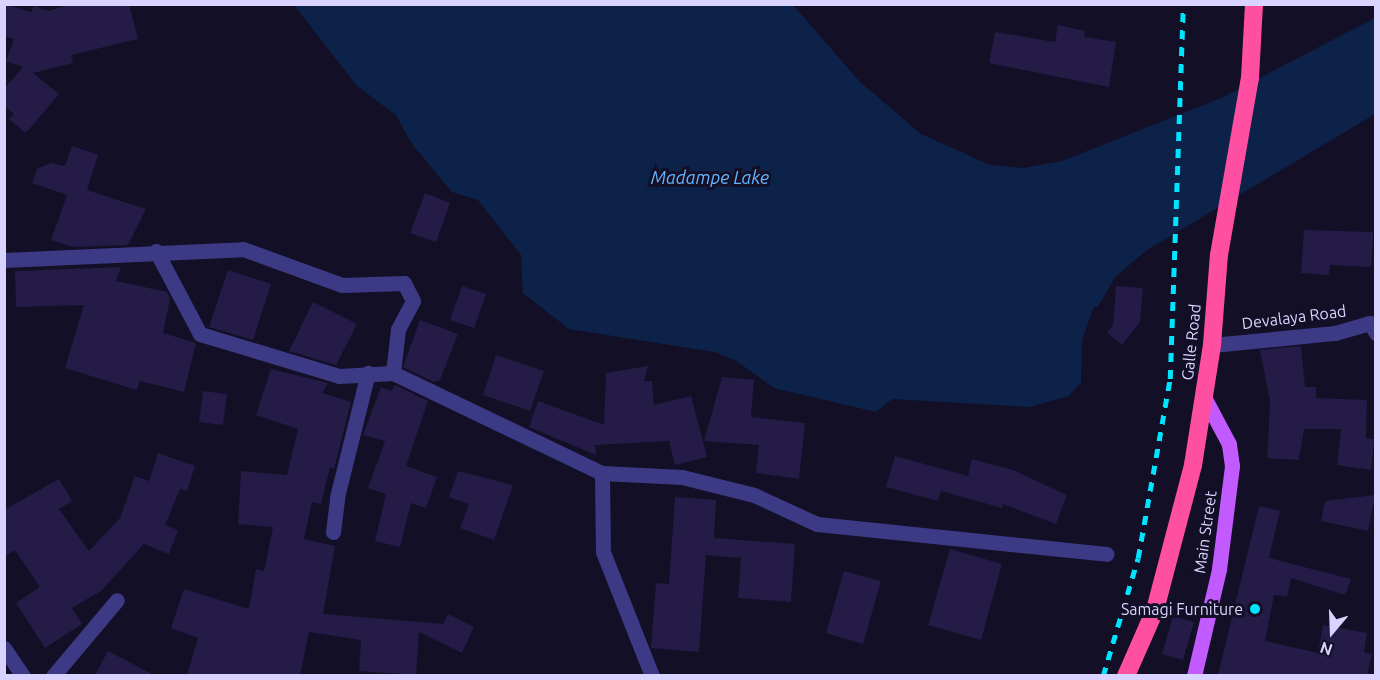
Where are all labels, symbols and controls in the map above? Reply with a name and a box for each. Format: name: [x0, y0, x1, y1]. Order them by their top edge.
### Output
water label: Madampe Lake: [651, 166, 769, 188]
street label: Devalaya Road: [1241, 301, 1347, 333]
street label: Galle Road: [1177, 303, 1205, 381]
street label: Main Street: [1190, 489, 1220, 575]
place label: Samagi Furniture: [1121, 599, 1243, 619]
marker: Samagi Furniture: [1248, 602, 1262, 616]
north arrow: [1302, 602, 1362, 662]
text: N: [1318, 639, 1335, 659]

